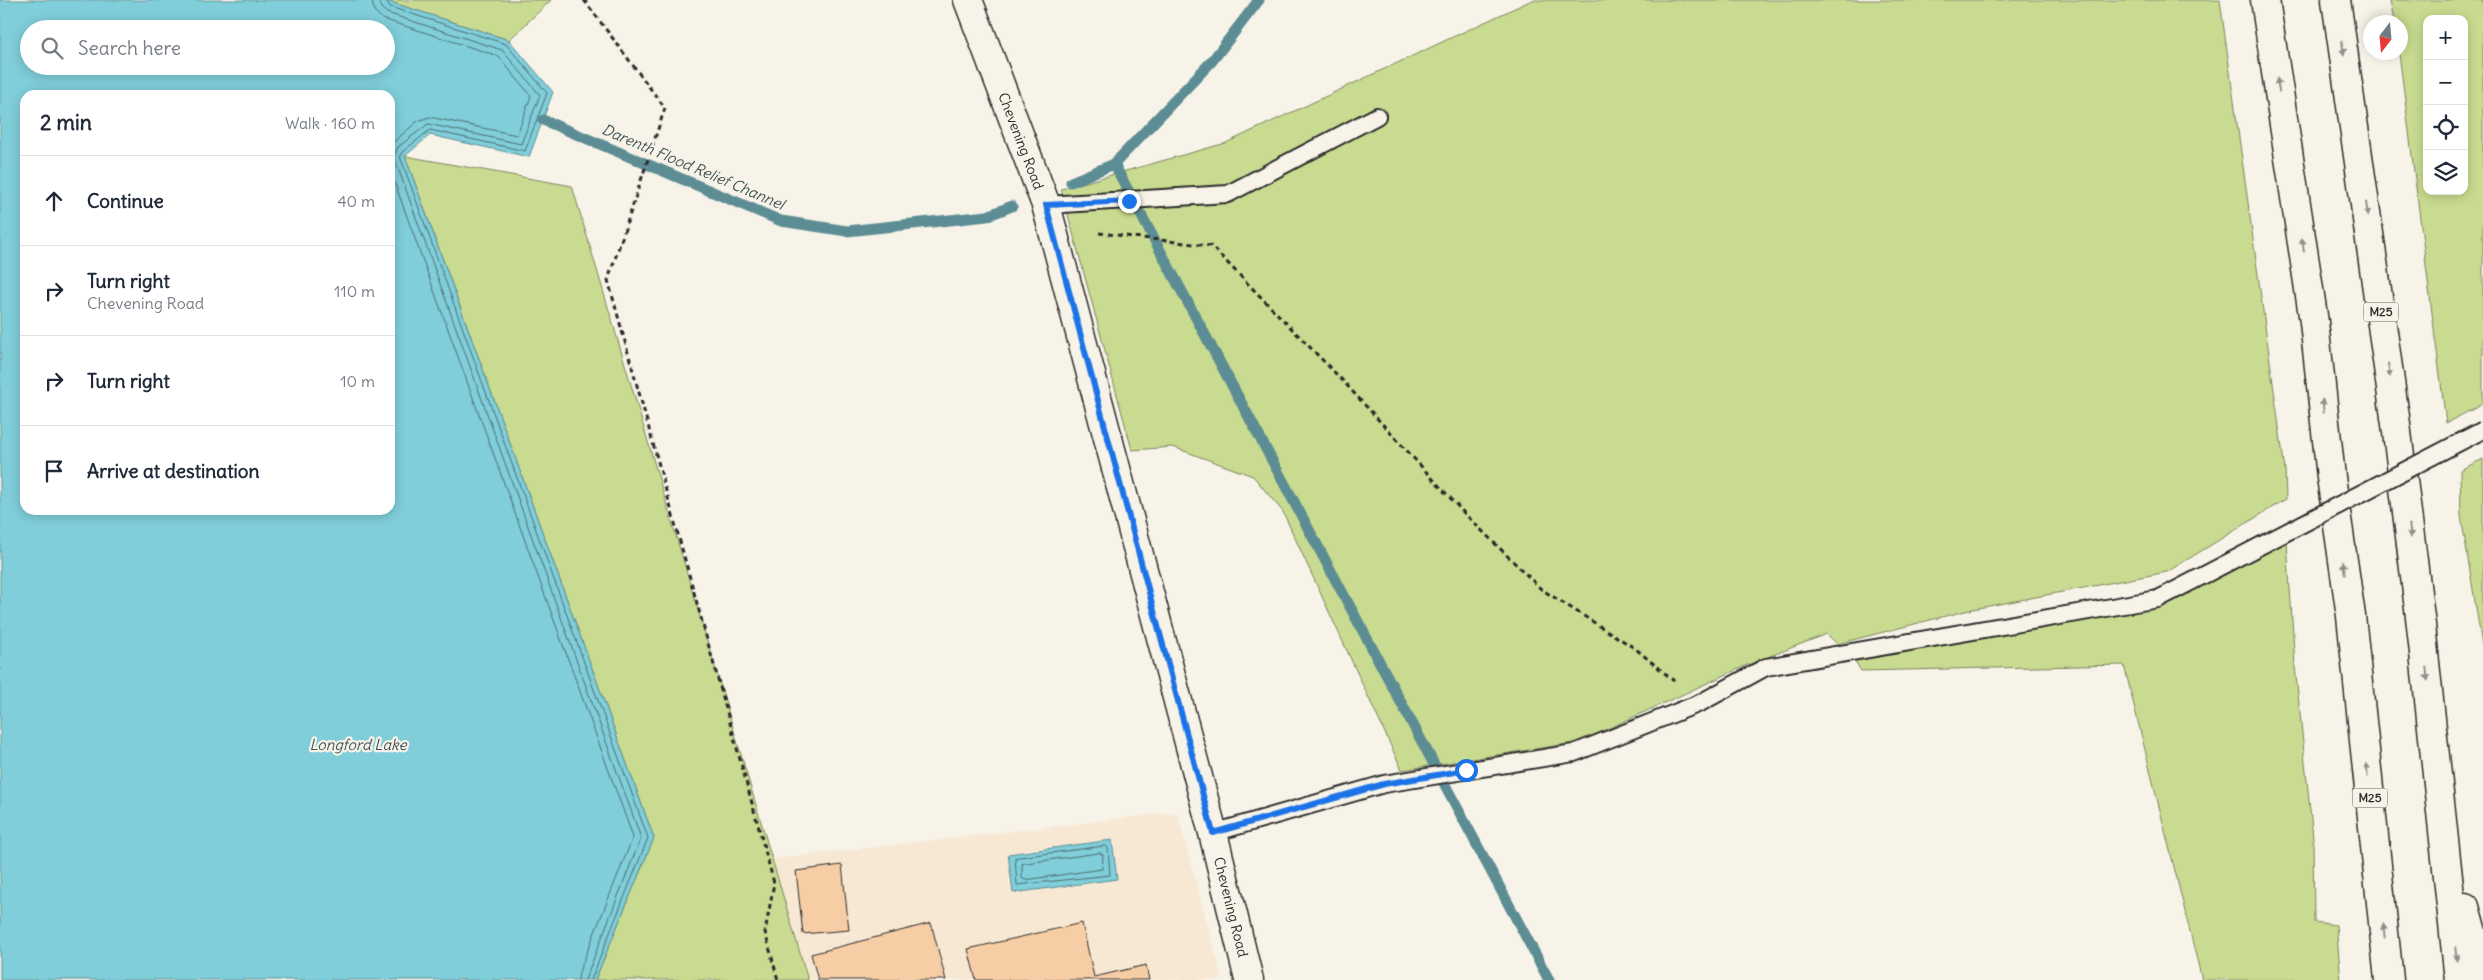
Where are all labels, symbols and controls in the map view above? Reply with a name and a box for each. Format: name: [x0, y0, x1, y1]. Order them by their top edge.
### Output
north arrow: [2363, 15, 2408, 60]
map controls: [2423, 15, 2468, 195]
button: +: [2423, 15, 2468, 60]
search box: [20, 20, 395, 75]
icon: search: [38, 34, 66, 62]
text: Search here: [78, 36, 181, 60]
one-way arrow: [2340, 41, 2348, 57]
button: −: [2423, 60, 2468, 105]
one-way arrow: [2274, 76, 2282, 92]
street label: Chevening Road: [994, 90, 1048, 192]
button: locate: [2423, 105, 2468, 150]
text: 2 min: [40, 109, 92, 136]
text: Walk · 160 m: [285, 113, 375, 133]
water label: Darenth Flood Relief Channel: [599, 119, 790, 215]
button: layers: [2423, 150, 2468, 195]
icon: ahead: [40, 187, 68, 215]
text: Continue: [87, 189, 164, 213]
route end: [1118, 190, 1141, 213]
text: 40 m: [337, 191, 375, 211]
one-way arrow: [2363, 201, 2371, 217]
one-way arrow: [2298, 237, 2306, 253]
text: Turn right: [87, 269, 170, 293]
icon: right: [40, 277, 68, 305]
text: 110 m: [334, 281, 375, 301]
text: Chevening Road: [87, 293, 204, 313]
road number: M25: [2364, 302, 2398, 322]
one-way arrow: [2385, 362, 2393, 378]
icon: right: [40, 367, 68, 395]
text: Turn right: [87, 369, 170, 393]
text: 10 m: [340, 371, 375, 391]
one-way arrow: [2319, 398, 2327, 414]
icon: arrive: [40, 457, 68, 485]
text: Arrive at destination: [87, 459, 260, 483]
one-way arrow: [2406, 524, 2414, 540]
one-way arrow: [2340, 559, 2348, 575]
one-way arrow: [2423, 666, 2431, 682]
water label: Longford Lake: [309, 735, 408, 754]
route start: [1455, 759, 1478, 782]
one-way arrow: [2363, 762, 2371, 778]
road number: M25: [2352, 788, 2388, 808]
street label: Chevening Road: [1210, 855, 1252, 959]
one-way arrow: [2380, 923, 2388, 939]
one-way arrow: [2452, 946, 2460, 962]

